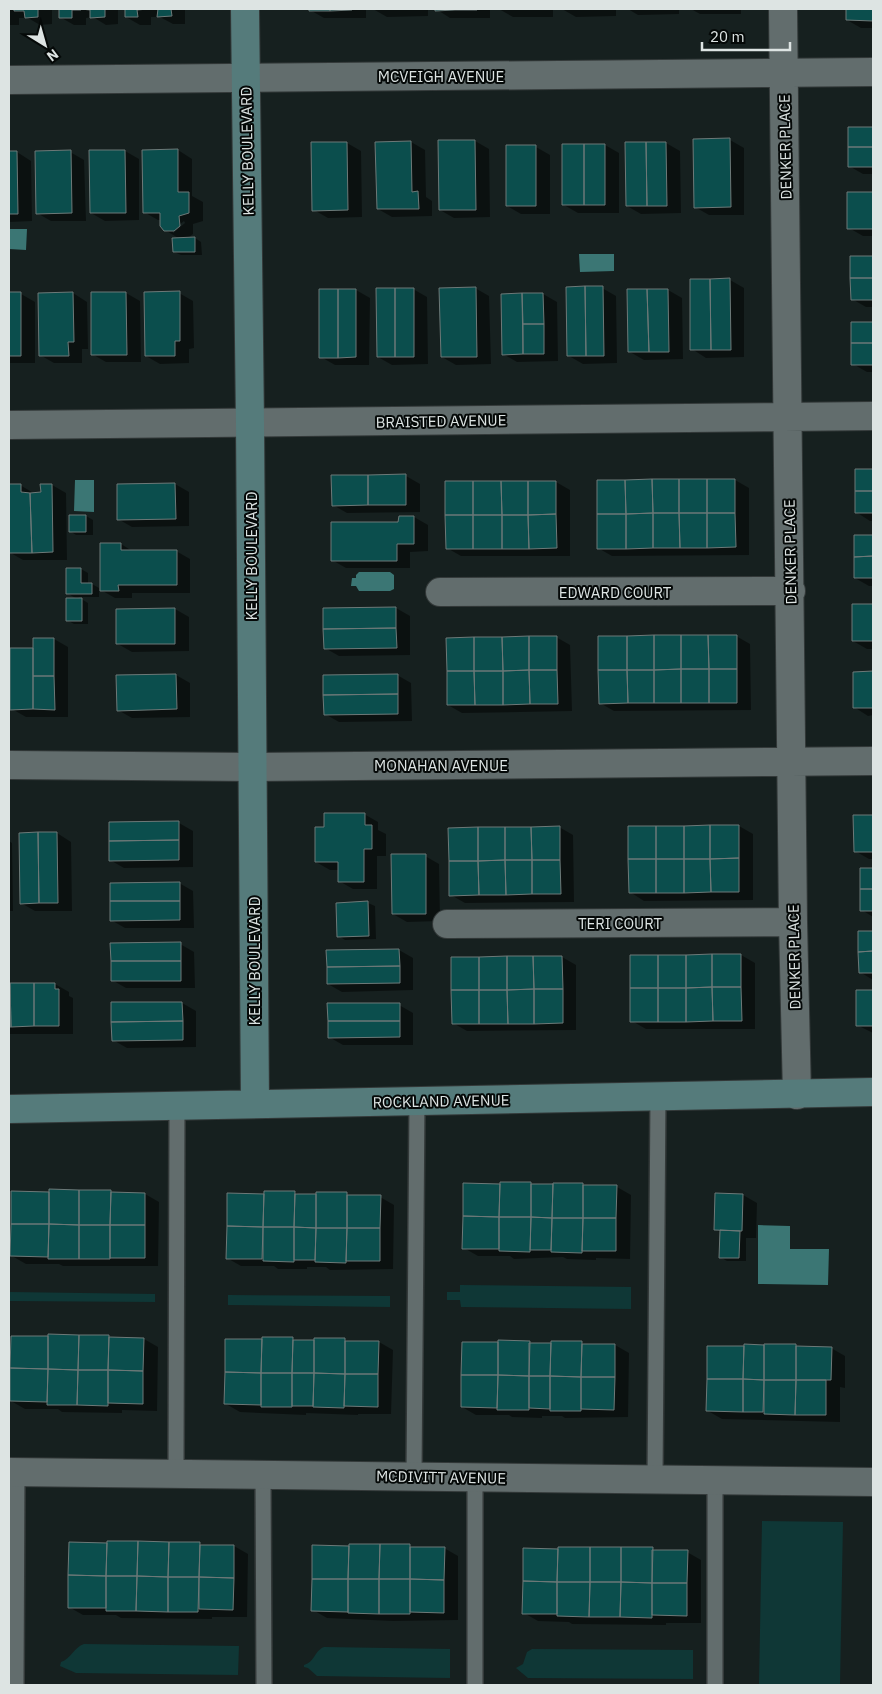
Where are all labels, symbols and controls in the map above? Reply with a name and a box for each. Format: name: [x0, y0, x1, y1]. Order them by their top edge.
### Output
north arrow: [20, 20, 70, 70]
scale bar: [702, 20, 790, 52]
text: 20 m: [710, 27, 745, 46]
text: N: [43, 45, 62, 66]
street label: MCVEIGH AVENUE: [378, 67, 504, 86]
street label: KELLY BOULEVARD: [236, 86, 258, 216]
street label: DENKER PLACE: [775, 94, 795, 200]
street label: BRAISTED AVENUE: [375, 410, 507, 432]
street label: KELLY BOULEVARD: [242, 491, 261, 621]
street label: DENKER PLACE: [780, 499, 800, 605]
street label: EDWARD COURT: [559, 583, 672, 602]
street label: MONAHAN AVENUE: [374, 756, 508, 775]
street label: KELLY BOULEVARD: [245, 896, 264, 1026]
street label: DENKER PLACE: [784, 904, 804, 1010]
street label: TERI COURT: [578, 914, 663, 933]
street label: ROCKLAND AVENUE: [372, 1090, 510, 1112]
street label: MCDIVITT AVENUE: [376, 1466, 506, 1488]

